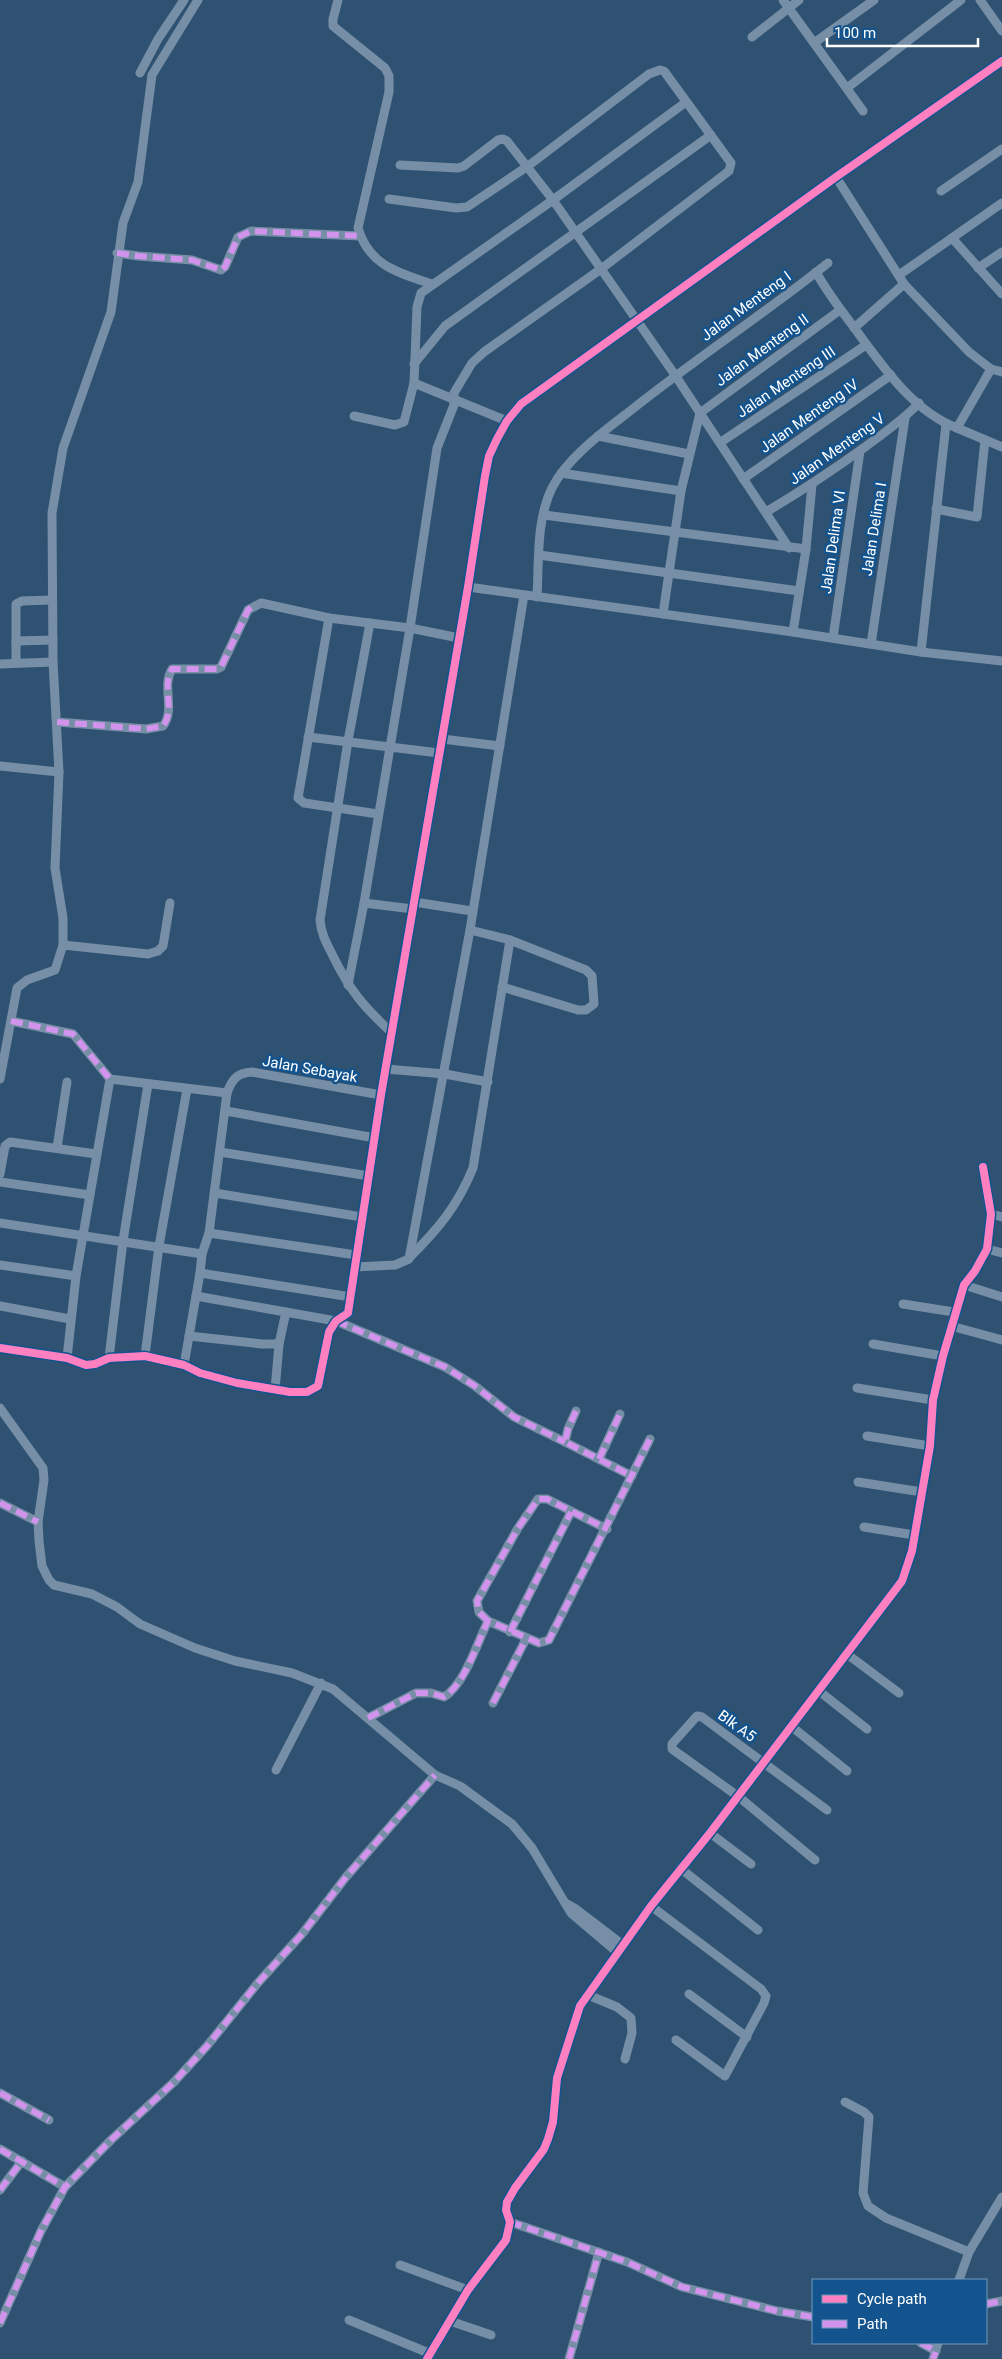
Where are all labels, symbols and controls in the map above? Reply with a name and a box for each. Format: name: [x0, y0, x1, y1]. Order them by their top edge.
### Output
scale bar: [827, 15, 978, 47]
text: 100 m: [834, 24, 876, 42]
street label: Jalan Menteng I: [697, 267, 795, 345]
street label: Jalan Menteng II: [712, 310, 812, 390]
street label: Jalan Menteng III: [733, 342, 839, 422]
street label: Jalan Menteng IV: [756, 375, 862, 457]
street label: Jalan Menteng V: [786, 409, 889, 489]
street label: Jalan Delima I: [858, 481, 890, 577]
street label: Jalan Delima VI: [817, 489, 849, 595]
street label: Jalan Sebayak: [261, 1052, 359, 1086]
street label: Blk A5: [714, 1706, 760, 1746]
legend: [812, 2279, 987, 2344]
text: Cycle path: [857, 2290, 927, 2308]
text: Path: [857, 2315, 888, 2333]

